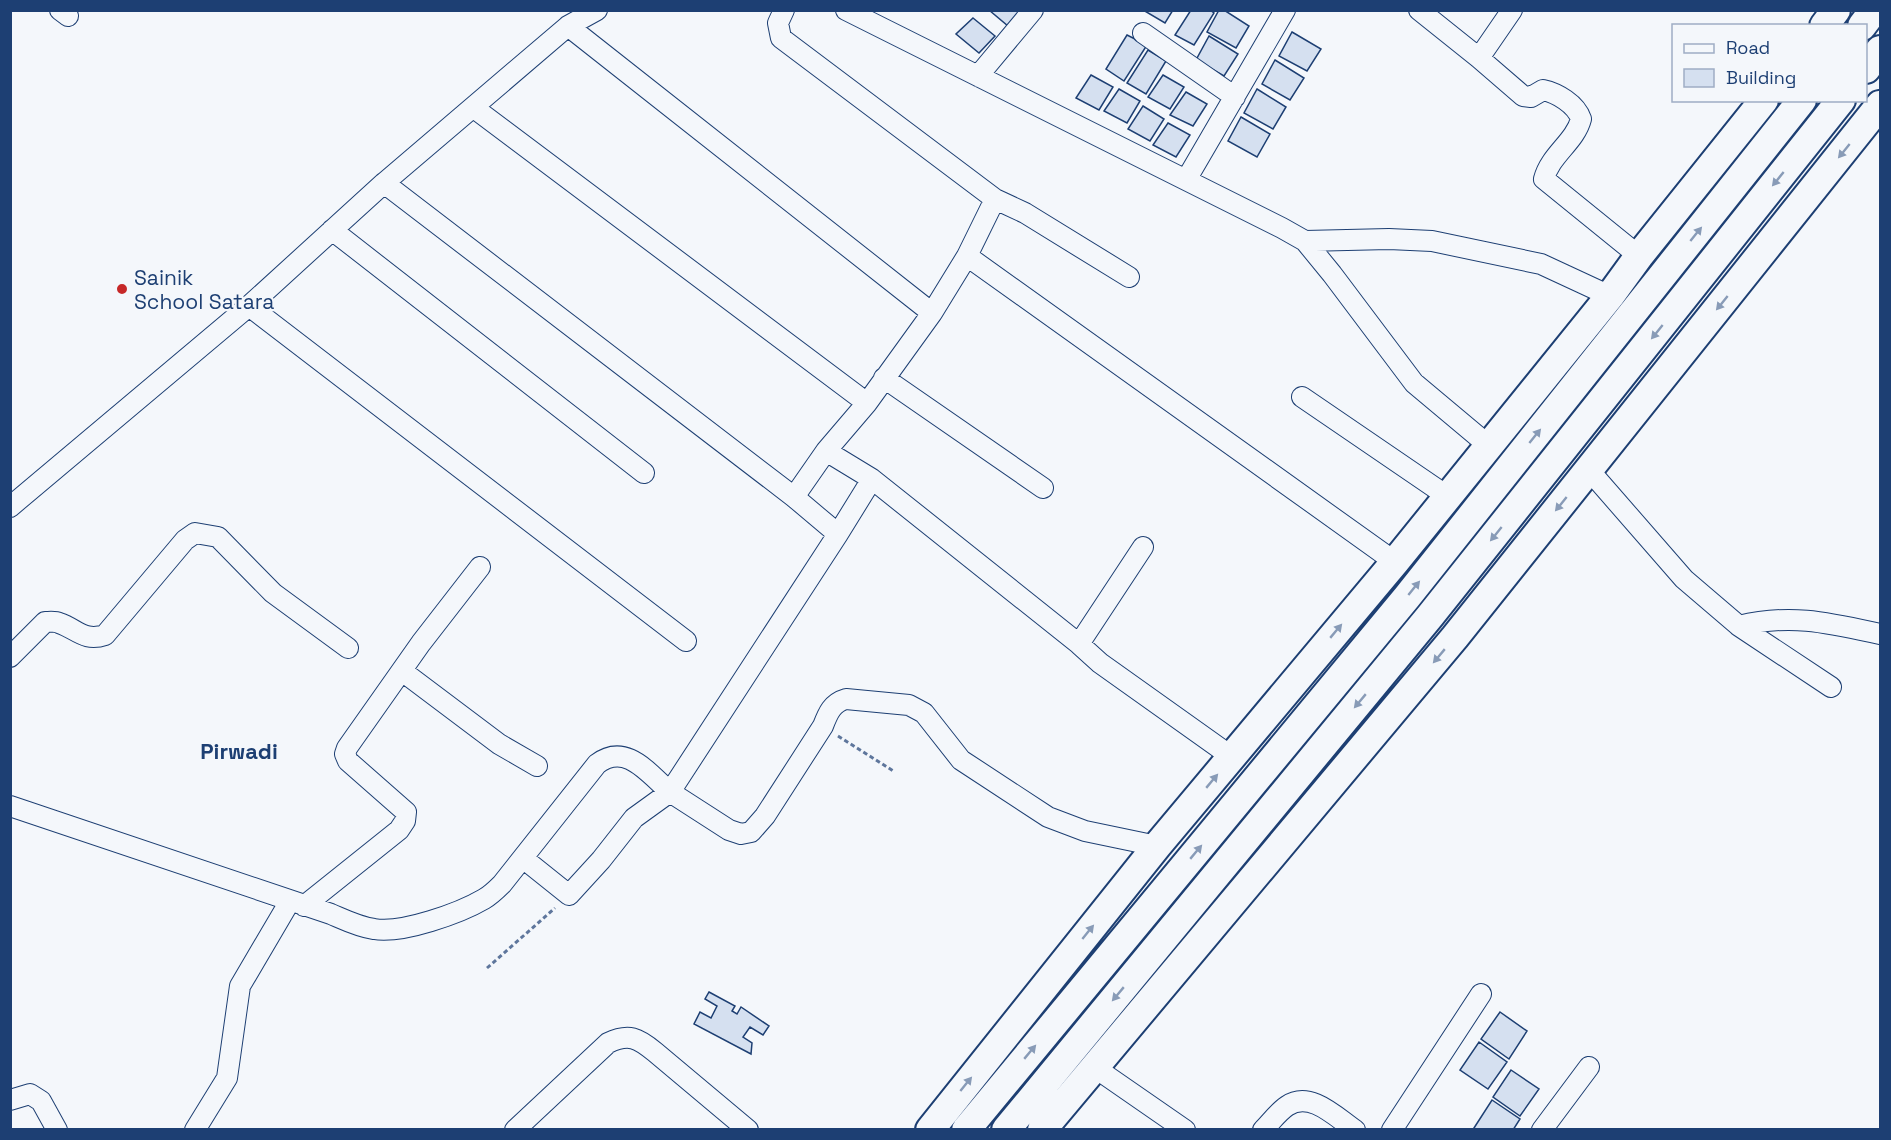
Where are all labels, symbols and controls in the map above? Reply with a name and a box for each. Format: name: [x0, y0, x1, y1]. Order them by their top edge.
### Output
legend: [1672, 24, 1867, 102]
text: Road: [1726, 36, 1770, 59]
text: Building: [1726, 66, 1796, 89]
one-way arrow: [1838, 143, 1851, 158]
one-way arrow: [1772, 171, 1785, 187]
one-way arrow: [1690, 226, 1702, 241]
place label: Sainik School Satara: [134, 264, 274, 315]
marker: Sainik School Satara: [115, 282, 129, 296]
one-way arrow: [1716, 295, 1729, 311]
one-way arrow: [1651, 324, 1663, 339]
one-way arrow: [1529, 428, 1541, 443]
one-way arrow: [1556, 497, 1568, 512]
one-way arrow: [1490, 526, 1503, 541]
one-way arrow: [1407, 581, 1420, 596]
one-way arrow: [1330, 623, 1343, 639]
one-way arrow: [1433, 648, 1446, 663]
one-way arrow: [1354, 693, 1367, 708]
district label: Pirwadi: [200, 737, 278, 765]
one-way arrow: [1205, 773, 1218, 789]
one-way arrow: [1190, 844, 1203, 860]
one-way arrow: [1082, 924, 1095, 940]
one-way arrow: [1112, 986, 1125, 1002]
one-way arrow: [1024, 1044, 1037, 1060]
one-way arrow: [960, 1076, 973, 1092]

